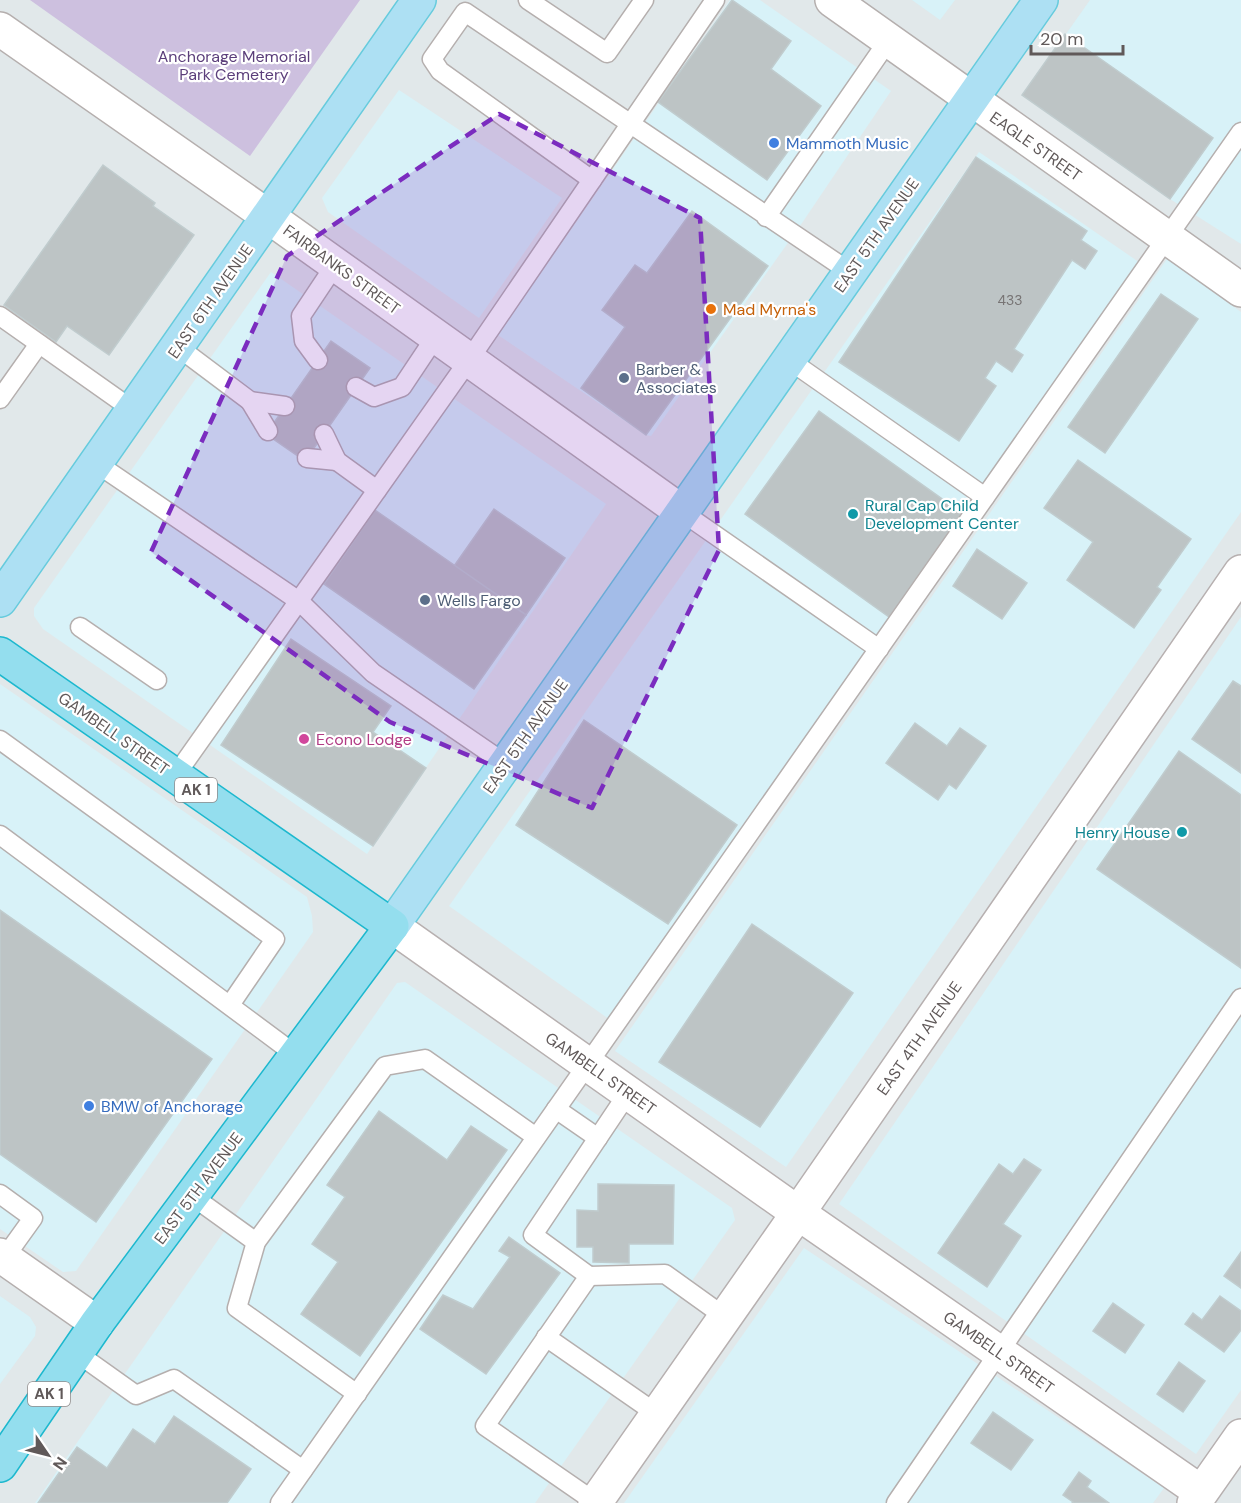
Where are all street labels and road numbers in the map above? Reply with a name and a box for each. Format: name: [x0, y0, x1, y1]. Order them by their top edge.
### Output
street label: EAGLE STREET: [986, 107, 1086, 186]
street label: EAST 5TH AVENUE: [829, 174, 924, 297]
street label: FAIRBANKS STREET: [279, 220, 404, 319]
street label: EAST 6TH AVENUE: [163, 240, 258, 363]
street label: EAST 5TH AVENUE: [478, 675, 573, 798]
street label: GAMBELL STREET: [54, 687, 173, 779]
road number: AK 1: [175, 778, 217, 802]
street label: EAST 4TH AVENUE: [872, 977, 967, 1099]
street label: GAMBELL STREET: [541, 1027, 660, 1119]
street label: EAST 5TH AVENUE: [149, 1128, 247, 1248]
street label: GAMBELL STREET: [939, 1306, 1058, 1398]
road number: AK 1: [28, 1382, 70, 1406]

